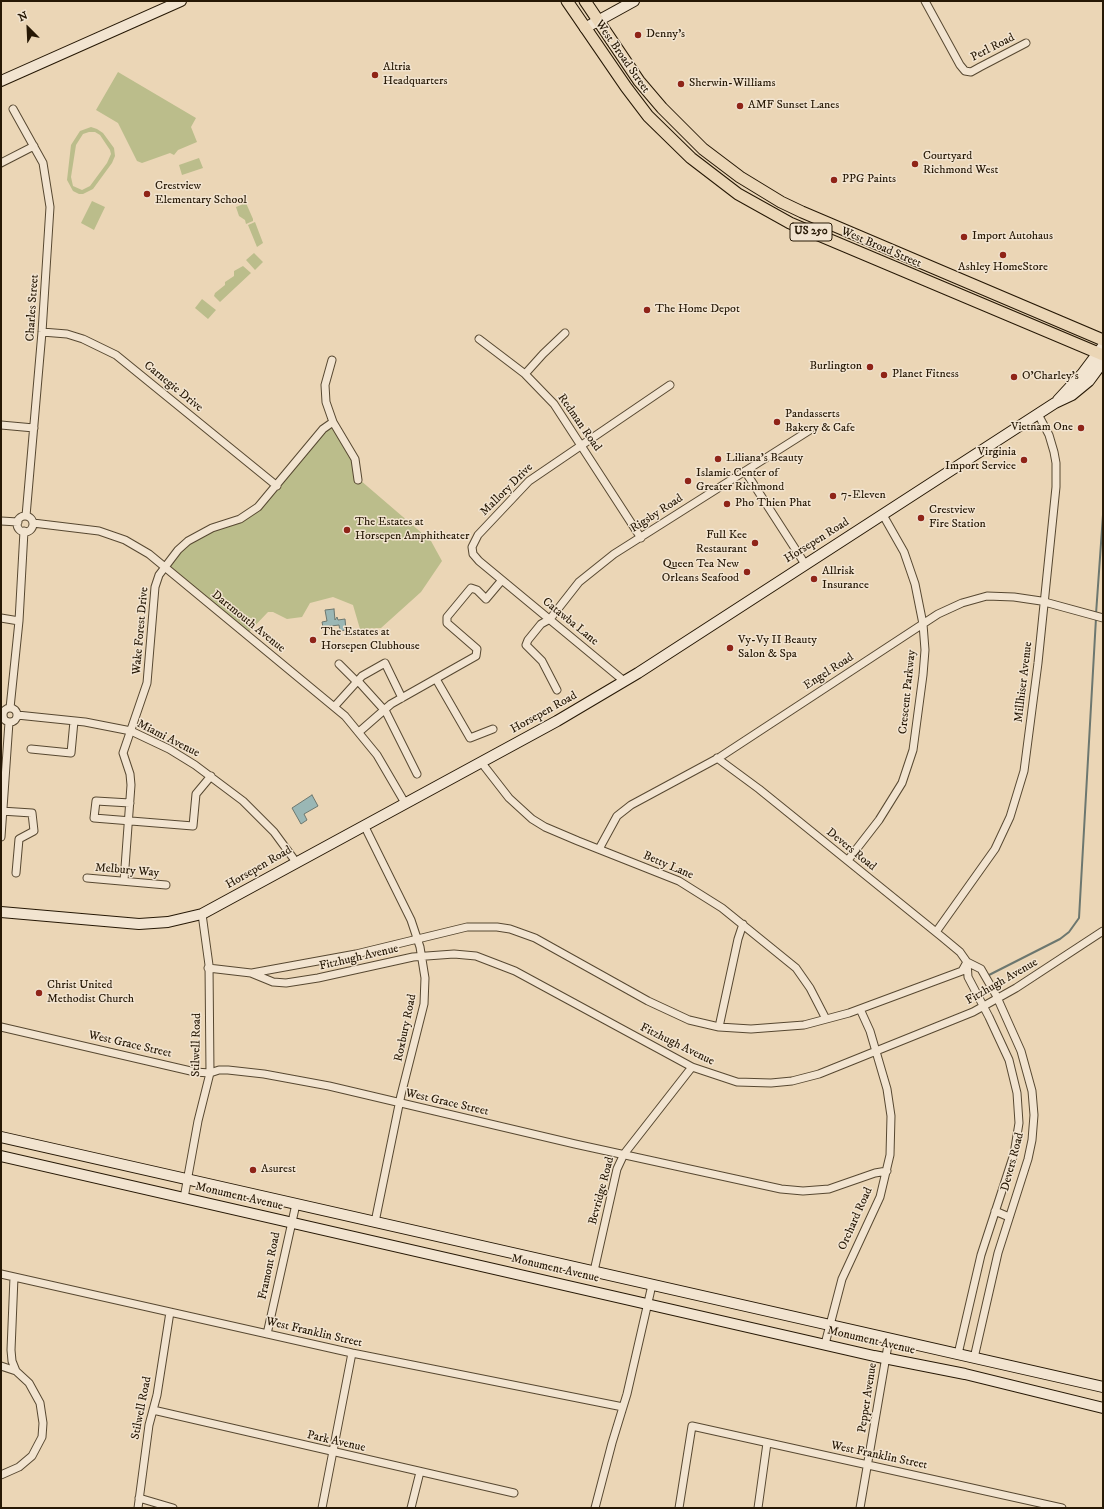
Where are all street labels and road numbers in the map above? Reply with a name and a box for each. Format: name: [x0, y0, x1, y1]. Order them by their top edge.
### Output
street label: West Broad Street: [592, 18, 652, 96]
street label: Perl Road: [969, 31, 1017, 65]
road number: US 250: [790, 223, 832, 241]
street label: West Broad Street: [839, 225, 923, 271]
street label: Charles Street: [23, 274, 43, 342]
street label: Carnegie Drive: [141, 359, 205, 415]
street label: Redman Road: [554, 392, 604, 454]
street label: Mallory Drive: [478, 461, 536, 519]
street label: Rigsby Road: [628, 492, 686, 536]
street label: Horsepen Road: [782, 515, 852, 567]
street label: Wake Forest Drive: [130, 586, 152, 676]
street label: Dartmouth Avenue: [208, 588, 288, 656]
street label: Catawba Lane: [539, 595, 601, 649]
street label: Millhiser Avenue: [1012, 641, 1036, 723]
street label: Crescent Parkway: [896, 649, 920, 735]
street label: Engel Road: [801, 651, 857, 693]
street label: Horsepen Road: [508, 689, 580, 737]
street label: Miami Avenue: [134, 717, 202, 761]
street label: Devers Road: [823, 826, 879, 874]
street label: Horsepen Road: [223, 843, 295, 893]
street label: Betty Lane: [641, 849, 695, 883]
street label: Melbury Way: [94, 861, 160, 881]
street label: Fitzhugh Avenue: [318, 942, 400, 974]
street label: Fitzhugh Avenue: [963, 956, 1041, 1008]
street label: Roxbury Road: [392, 993, 420, 1063]
street label: Stilwell Road: [189, 1013, 205, 1077]
street label: Fitzhugh Avenue: [638, 1021, 716, 1069]
street label: West Grace Street: [87, 1028, 173, 1062]
street label: West Grace Street: [404, 1086, 490, 1120]
street label: Devers Road: [998, 1131, 1028, 1193]
street label: Bevridge Road: [586, 1156, 618, 1226]
street label: Monument Avenue: [194, 1180, 284, 1214]
street label: Orchard Road: [836, 1185, 876, 1253]
street label: Framont Road: [256, 1231, 284, 1301]
street label: Monument Avenue: [510, 1252, 600, 1286]
street label: West Franklin Street: [265, 1315, 363, 1351]
street label: Monument Avenue: [826, 1324, 916, 1358]
street label: Pepper Avenue: [855, 1362, 881, 1434]
street label: Stilwell Road: [129, 1375, 155, 1441]
street label: Park Avenue: [305, 1428, 367, 1456]
street label: West Franklin Street: [829, 1439, 929, 1473]

